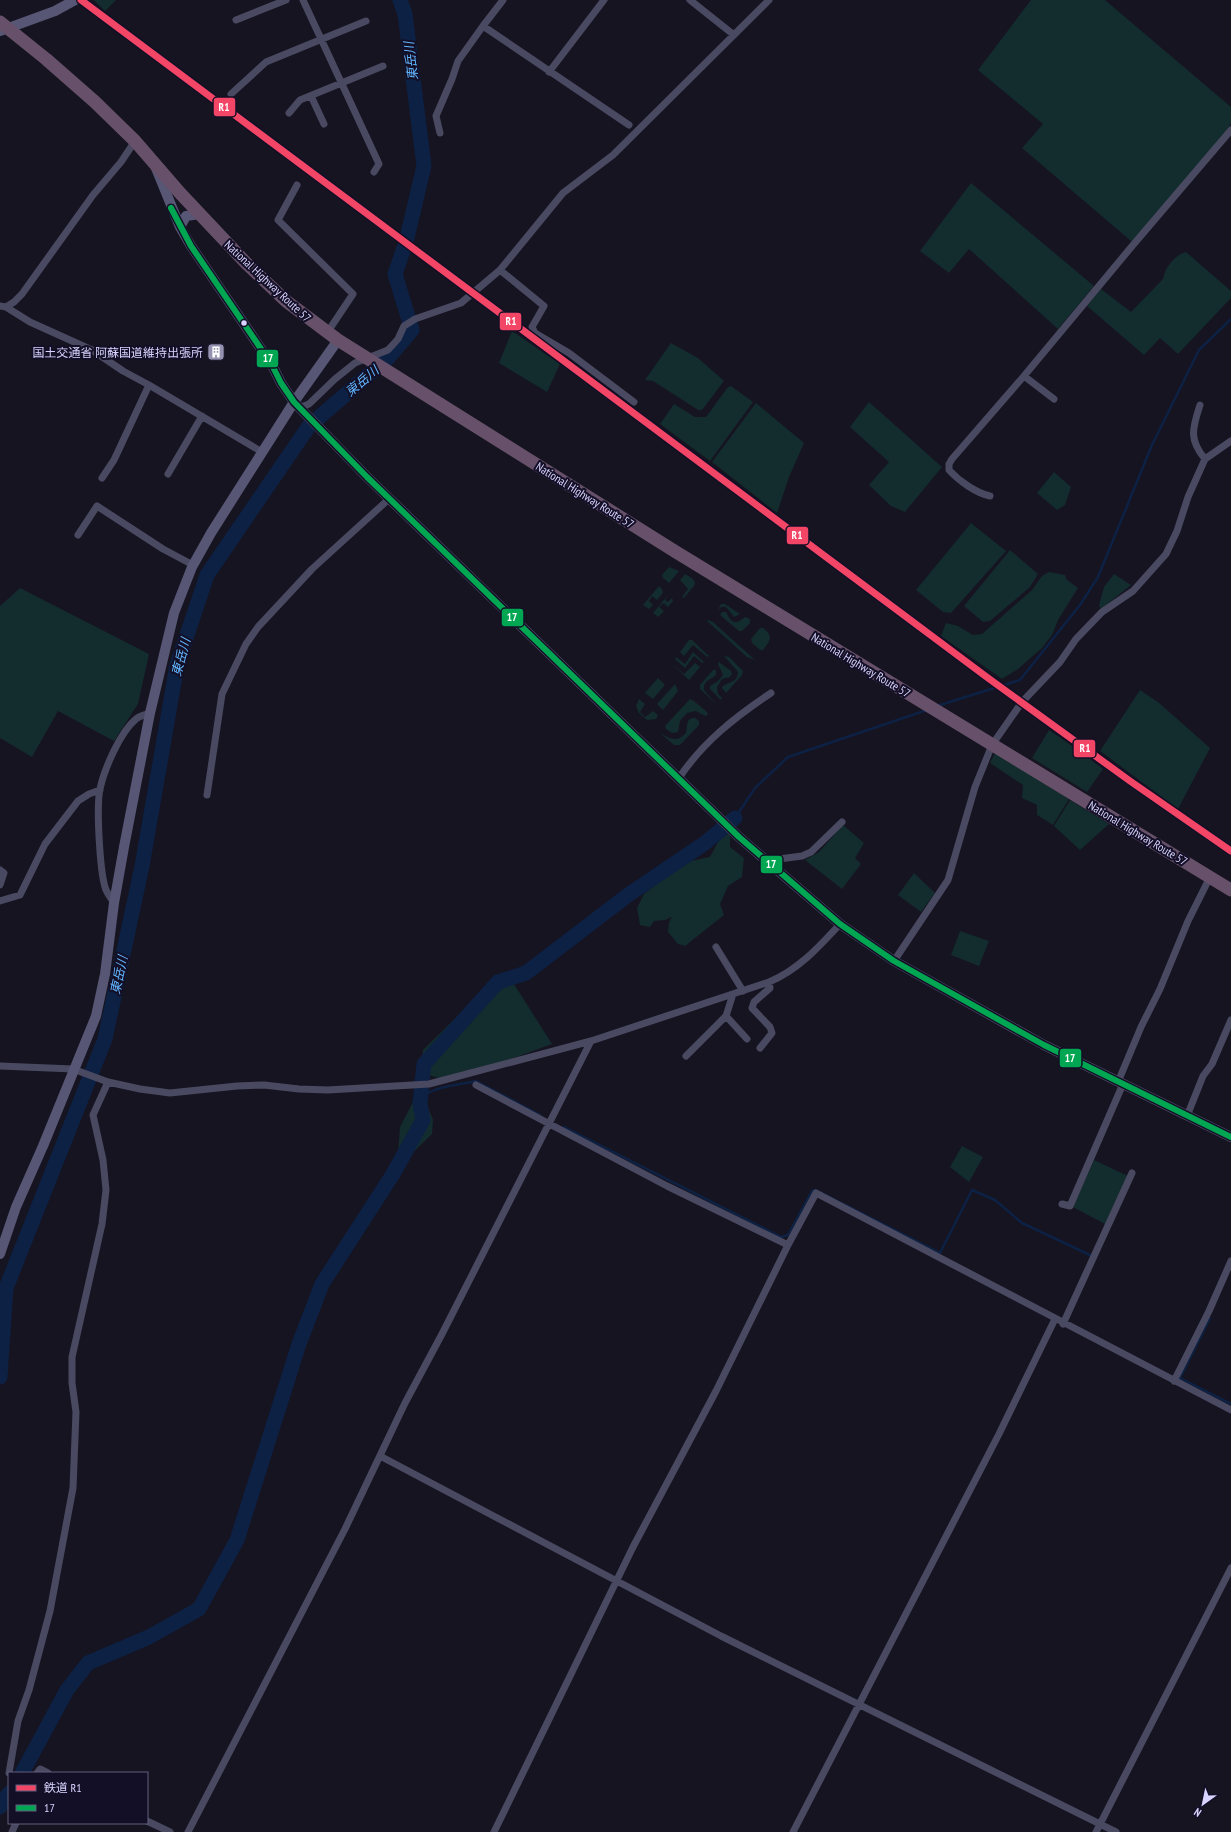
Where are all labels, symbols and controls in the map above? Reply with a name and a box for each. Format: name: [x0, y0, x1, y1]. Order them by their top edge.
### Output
water label: 東岳川: [400, 39, 422, 81]
line badge: R1: [213, 97, 236, 117]
text: R1: [219, 100, 229, 114]
street label: National Highway Route 57: [222, 237, 314, 325]
line badge: R1: [499, 312, 522, 331]
text: R1: [506, 314, 516, 328]
unlabelled marker: [239, 318, 249, 328]
building icon: 国土交通省 阿蘇国道維持出張所: [206, 342, 226, 362]
place label: 国土交通省 阿蘇国道維持出張所: [32, 345, 203, 360]
line badge: 17: [256, 349, 279, 368]
text: 17: [263, 351, 273, 365]
water label: 東岳川: [342, 361, 384, 400]
street label: National Highway Route 57: [533, 459, 637, 531]
line badge: R1: [786, 526, 809, 545]
text: R1: [792, 528, 802, 542]
line badge: 17: [501, 608, 524, 627]
text: 17: [507, 610, 517, 624]
street label: National Highway Route 57: [809, 629, 913, 701]
water label: 東岳川: [168, 634, 195, 678]
line badge: R1: [1073, 739, 1096, 758]
text: R1: [1080, 741, 1090, 755]
street label: National Highway Route 57: [1086, 797, 1190, 869]
line badge: 17: [760, 855, 783, 874]
text: 17: [766, 857, 776, 871]
water label: 東岳川: [107, 952, 132, 996]
line badge: 17: [1059, 1048, 1082, 1068]
text: 17: [1065, 1051, 1075, 1065]
legend: [8, 1772, 148, 1824]
text: 鉄道 R1: [44, 1780, 82, 1795]
north arrow: [1183, 1784, 1223, 1824]
text: 17: [44, 1800, 55, 1815]
text: N: [1191, 1805, 1204, 1820]

